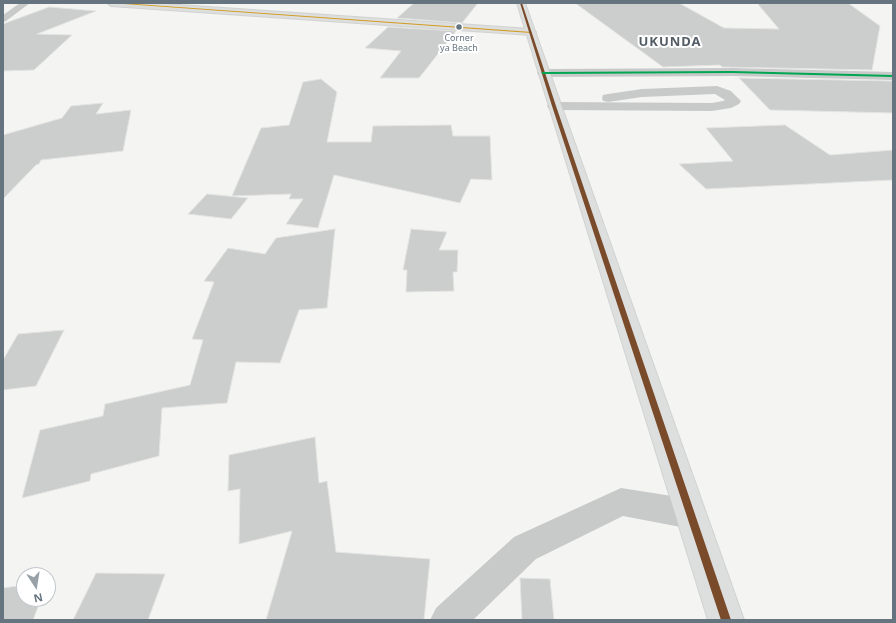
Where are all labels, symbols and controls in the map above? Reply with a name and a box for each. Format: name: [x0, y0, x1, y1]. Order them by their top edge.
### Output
marker: Corner ya Beach: [454, 22, 464, 32]
place label: Corner ya Beach: [440, 33, 478, 54]
district label: UKUNDA: [638, 34, 702, 50]
north arrow: [16, 567, 56, 607]
text: N: [32, 590, 44, 607]

